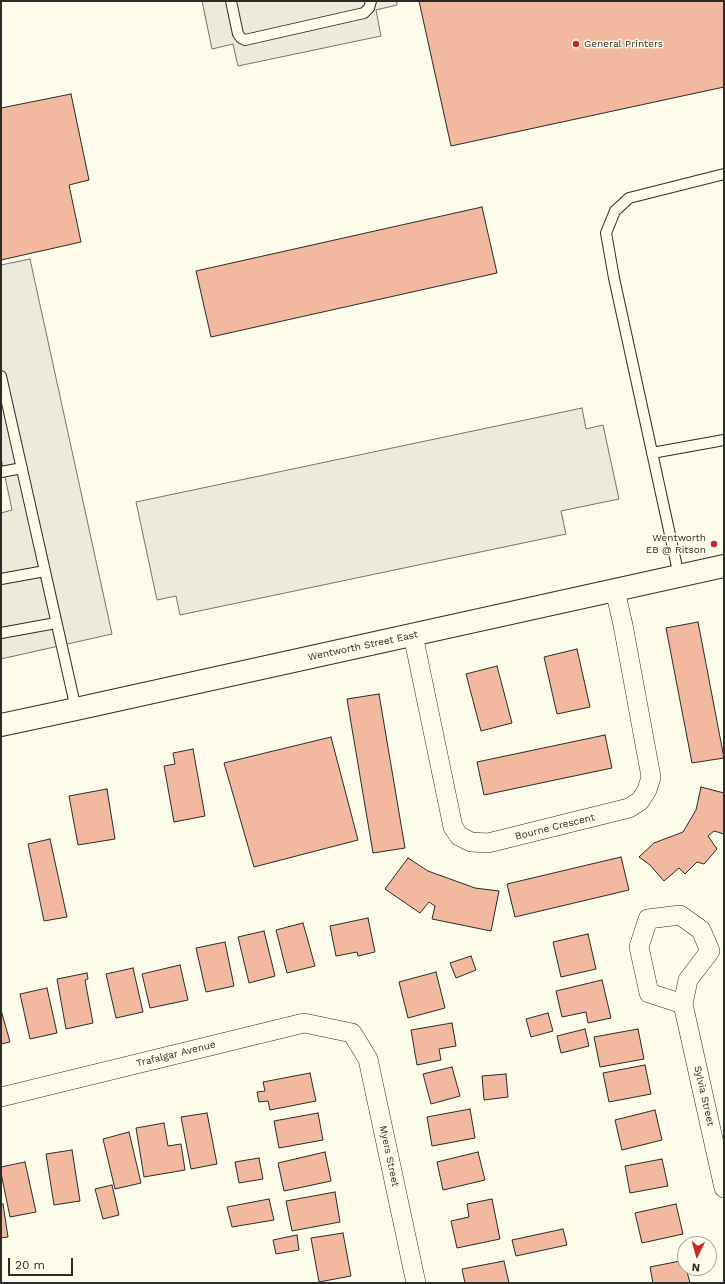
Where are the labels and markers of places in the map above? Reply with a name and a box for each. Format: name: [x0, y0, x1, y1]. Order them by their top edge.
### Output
place label: General Printers: [584, 38, 663, 50]
marker: General Printers: [571, 39, 581, 49]
place label: Wentworth EB @ Ritson: [646, 532, 706, 556]
marker: Wentworth EB @ Ritson: [709, 539, 719, 549]

